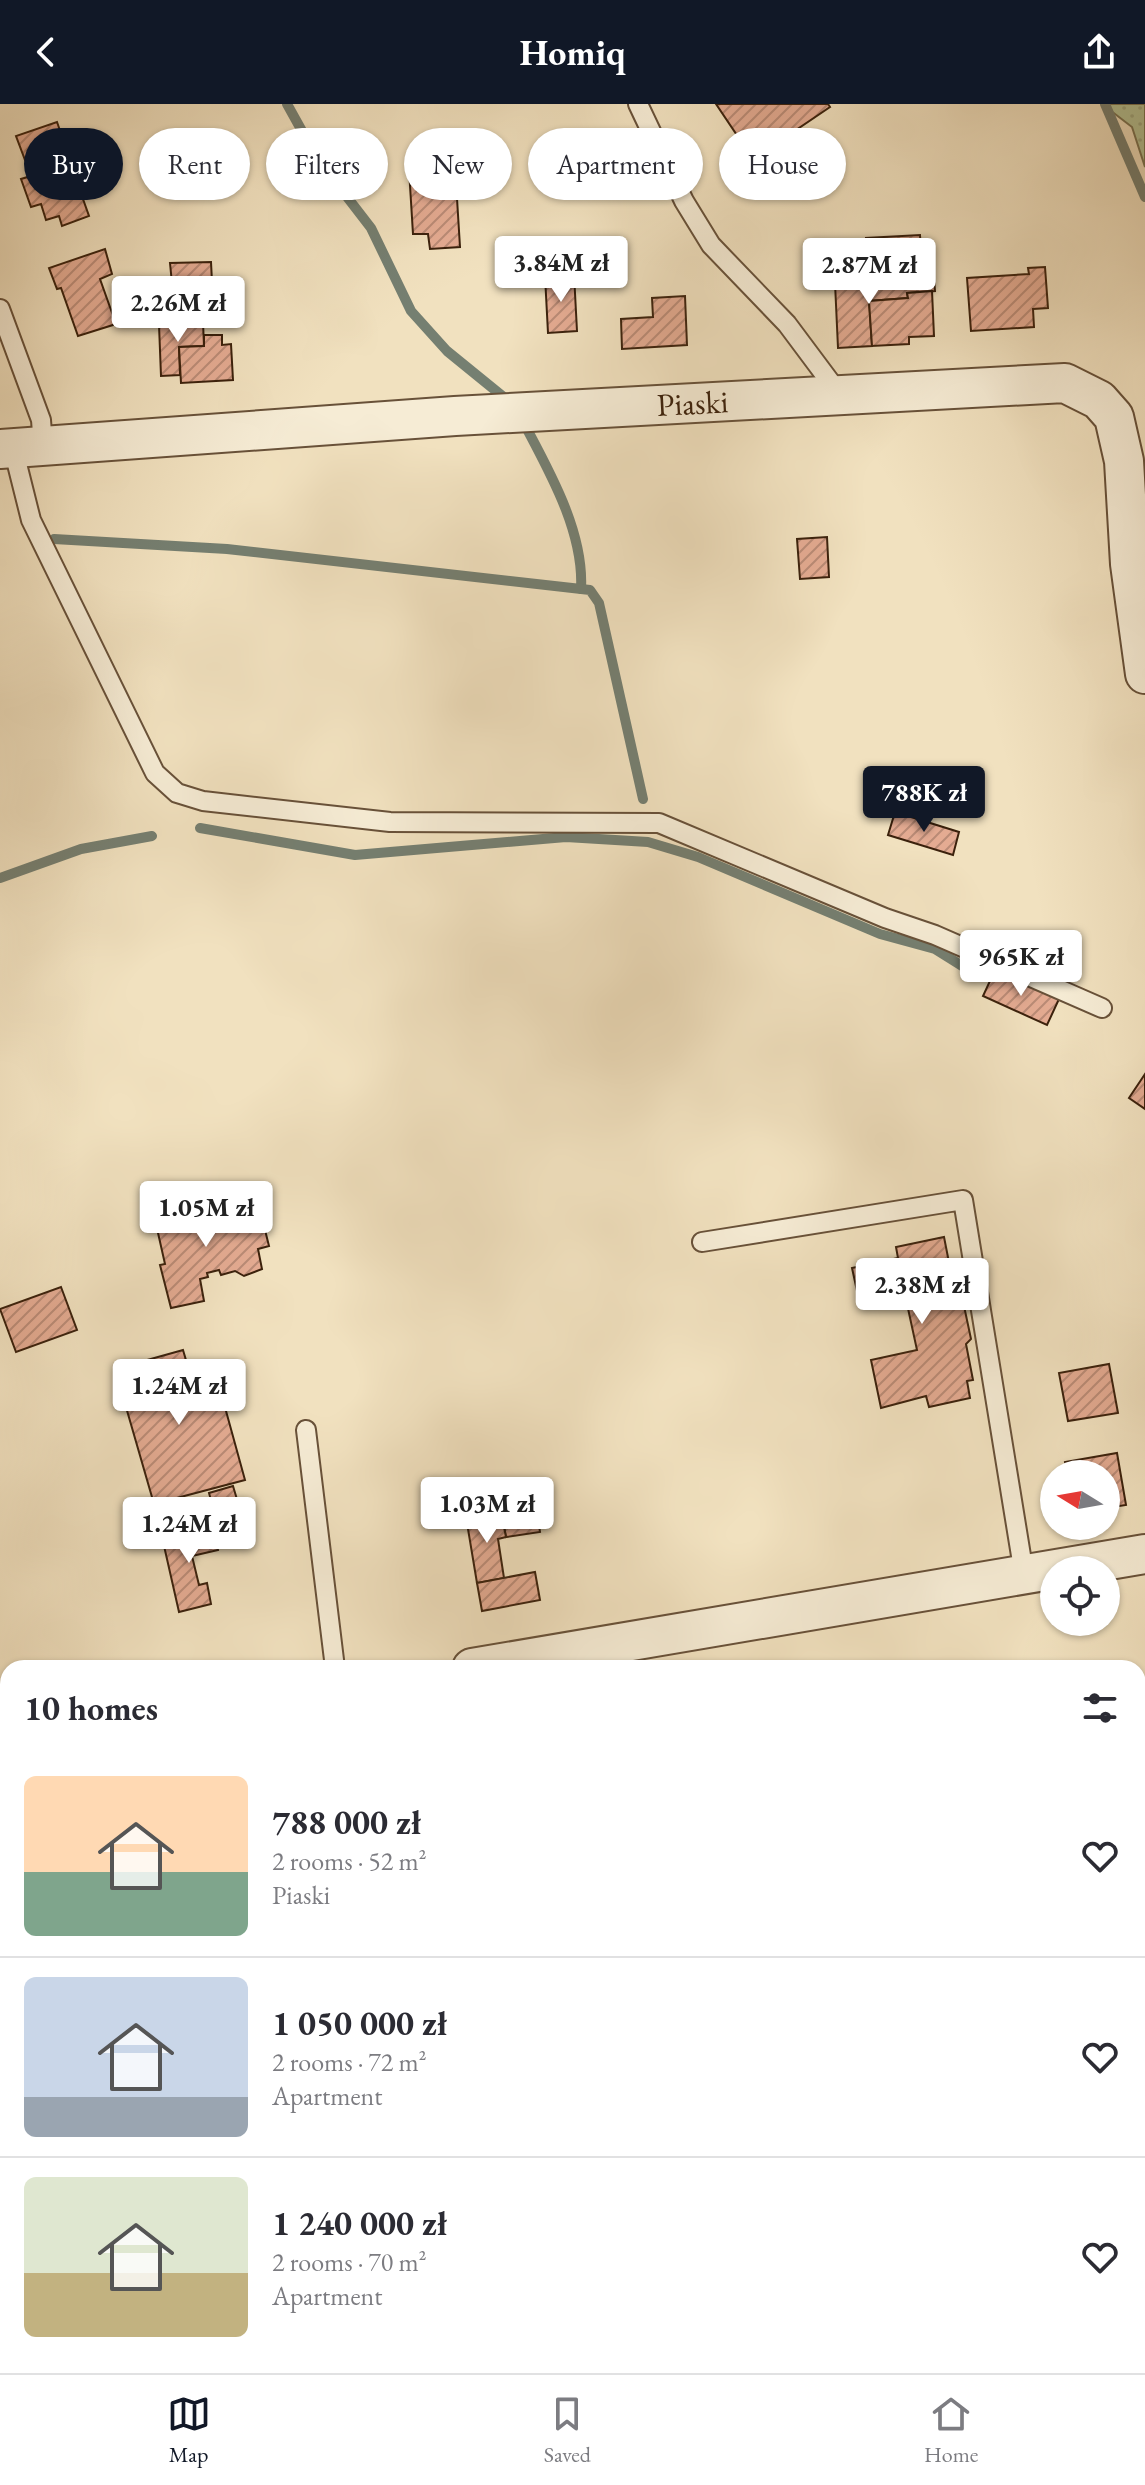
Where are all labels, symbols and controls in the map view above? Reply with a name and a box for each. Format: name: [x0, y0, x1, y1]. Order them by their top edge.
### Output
text: Homiq: [520, 29, 625, 76]
icon: back: [24, 30, 68, 74]
icon: share: [1077, 30, 1121, 74]
chip: Buy: [24, 128, 123, 200]
chip: Rent: [139, 128, 250, 200]
chip: Filters: [266, 128, 388, 200]
chip: New: [404, 128, 512, 200]
chip: Apartment: [528, 128, 703, 200]
chip: House: [719, 128, 846, 200]
pin: 3.84M zł: [478, 236, 644, 304]
pin: 2.87M zł: [786, 238, 952, 306]
text: 3.84M zł: [513, 245, 609, 279]
text: 2.87M zł: [821, 247, 917, 281]
pin: 2.26M zł: [95, 276, 261, 344]
text: 2.26M zł: [130, 285, 226, 319]
street label: Piaski: [656, 380, 729, 426]
pin: 788K zł: [850, 766, 998, 834]
text: 788K zł: [881, 775, 967, 809]
pin: 965K zł: [947, 930, 1095, 998]
text: 965K zł: [978, 939, 1064, 973]
pin: 1.05M zł: [123, 1181, 289, 1249]
text: 1.05M zł: [158, 1190, 254, 1224]
pin: 2.38M zł: [839, 1258, 1005, 1326]
text: 2.38M zł: [874, 1267, 970, 1301]
pin: 1.24M zł: [96, 1359, 262, 1427]
text: 1.24M zł: [131, 1368, 227, 1402]
north arrow: [1040, 1460, 1120, 1540]
map controls: [1040, 1460, 1120, 1636]
pin: 1.03M zł: [404, 1477, 570, 1545]
text: 1.03M zł: [439, 1486, 535, 1520]
pin: 1.24M zł: [106, 1497, 272, 1565]
text: 1.24M zł: [141, 1506, 237, 1540]
button: locate: [1040, 1556, 1120, 1636]
text: 10 homes: [24, 1686, 158, 1730]
icon: filters: [1078, 1686, 1122, 1730]
text: 788 000 zł: [272, 1800, 421, 1844]
icon: home: [88, 1808, 184, 1904]
icon: heart: [1078, 1834, 1122, 1878]
text: 2 rooms · 52 m²: [272, 1844, 427, 1878]
text: Piaski: [272, 1878, 330, 1912]
text: 1 050 000 zł: [272, 2001, 447, 2045]
icon: home: [88, 2009, 184, 2105]
icon: heart: [1078, 2035, 1122, 2079]
text: 2 rooms · 72 m²: [272, 2045, 427, 2079]
text: Apartment: [272, 2079, 382, 2113]
text: 1 240 000 zł: [272, 2201, 447, 2245]
icon: home: [88, 2209, 184, 2305]
icon: heart: [1078, 2235, 1122, 2279]
text: 2 rooms · 70 m²: [272, 2245, 427, 2279]
text: Apartment: [272, 2279, 382, 2313]
tab: Map: [167, 2392, 211, 2469]
tab: Saved: [544, 2392, 591, 2469]
tab: Home: [924, 2392, 978, 2469]

